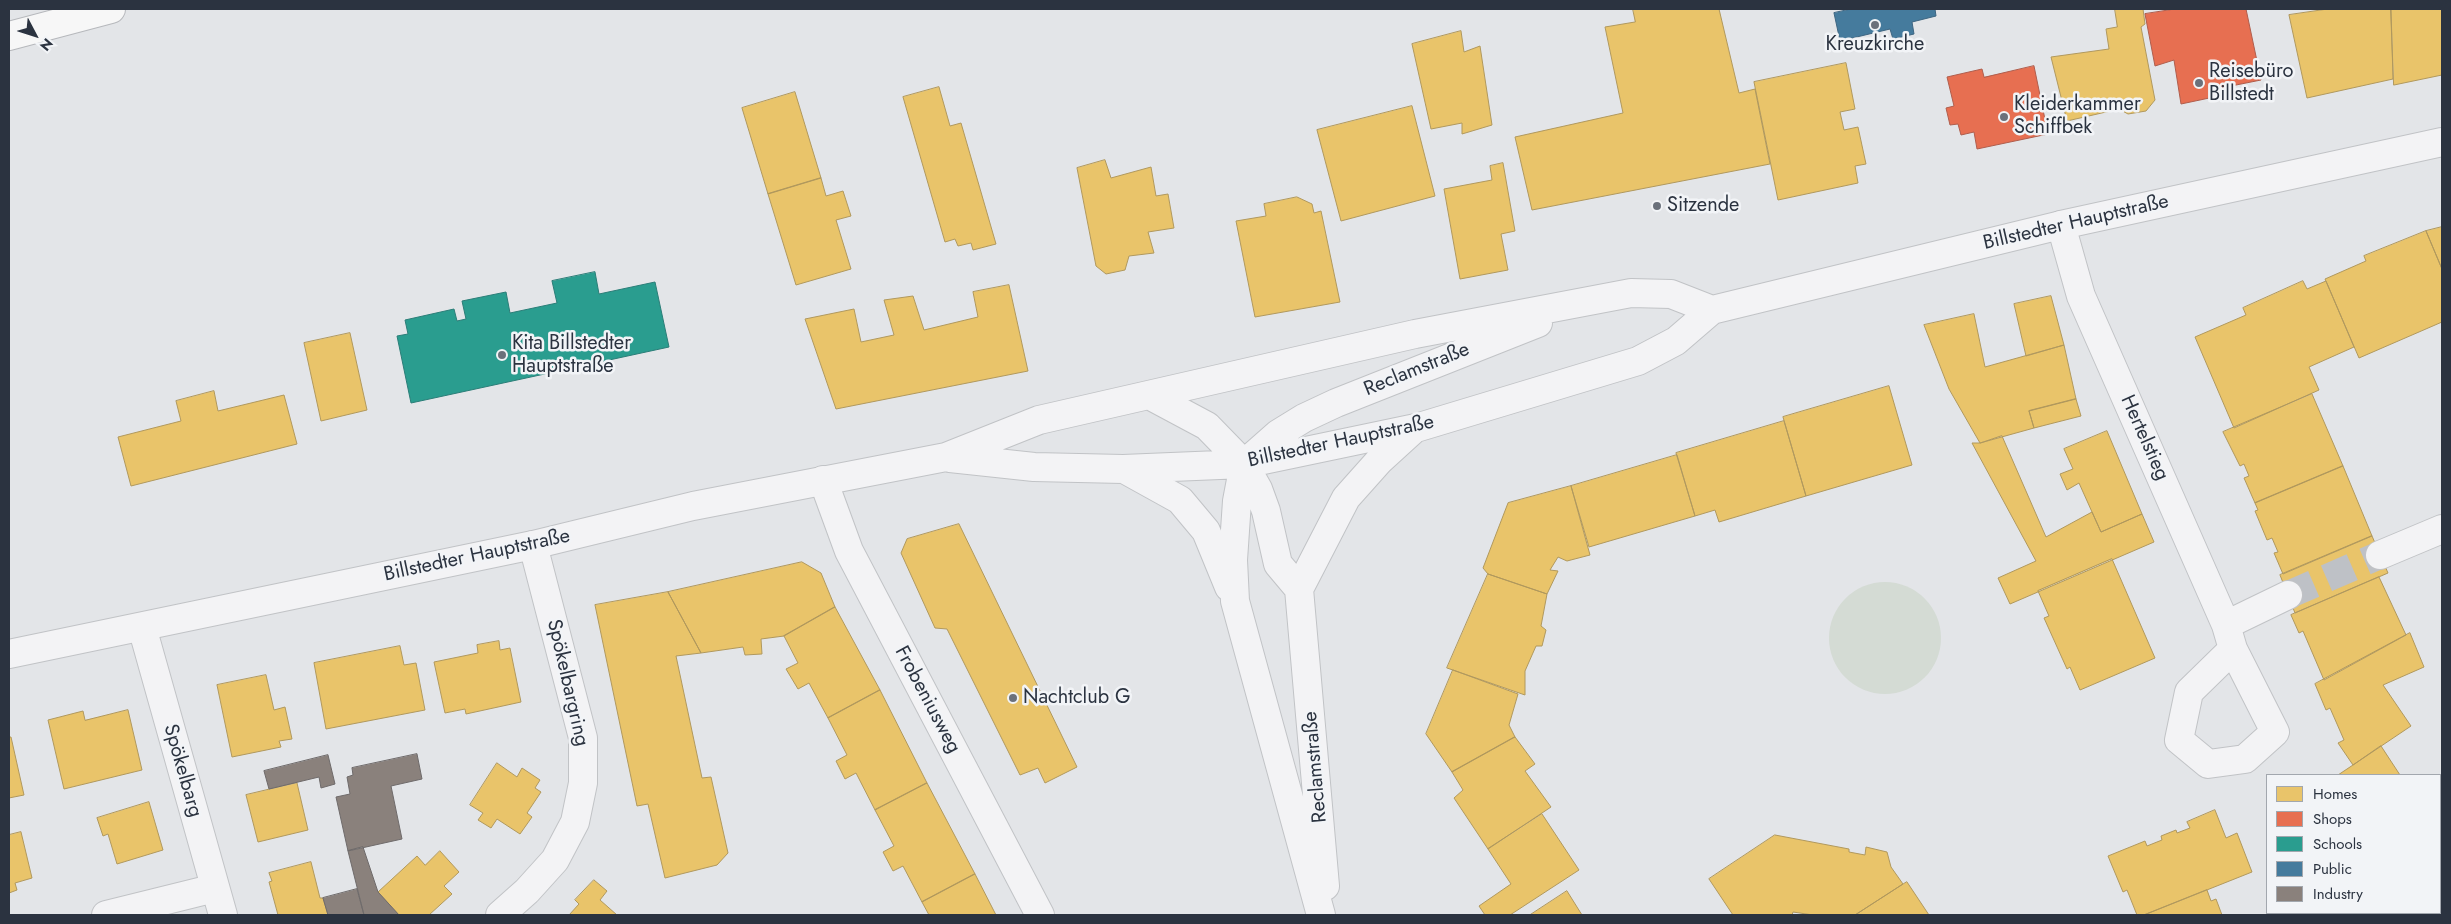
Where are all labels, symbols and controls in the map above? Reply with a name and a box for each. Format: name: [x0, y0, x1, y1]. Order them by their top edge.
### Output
north arrow: [10, 10, 60, 60]
marker: Kreuzkirche: [1869, 19, 1881, 31]
place label: Kreuzkirche: [1826, 33, 1924, 57]
text: N: [35, 34, 58, 55]
place label: Reisebüro Billstedt: [2209, 60, 2293, 107]
marker: Reisebüro Billstedt: [2193, 77, 2205, 89]
place label: Kleiderkammer Schiffbek: [2014, 93, 2141, 140]
marker: Kleiderkammer Schiffbek: [1998, 111, 2010, 123]
street label: Billstedter Hauptstraße: [1981, 190, 2171, 256]
place label: Sitzende: [1667, 194, 1739, 218]
marker: Sitzende: [1651, 200, 1663, 212]
place label: Kita Billstedter Hauptstraße: [512, 332, 631, 379]
street label: Reclamstraße: [1361, 338, 1473, 402]
marker: Kita Billstedter Hauptstraße: [496, 349, 508, 361]
street label: Hertelstieg: [2115, 392, 2173, 484]
street label: Billstedter Hauptstraße: [1246, 411, 1436, 473]
street label: Billstedter Hauptstraße: [382, 525, 572, 587]
street label: Spökelbargring: [541, 617, 593, 749]
street label: Frobeniusweg: [889, 642, 965, 758]
place label: Nachtclub G: [1023, 686, 1131, 710]
marker: Nachtclub G: [1007, 692, 1019, 704]
street label: Reclamstraße: [1299, 710, 1333, 824]
street label: Spökelbarg: [157, 722, 207, 820]
legend: [2266, 774, 2441, 914]
text: Homes: [2313, 783, 2357, 805]
text: Shops: [2313, 808, 2352, 830]
text: Schools: [2313, 833, 2362, 855]
text: Public: [2313, 858, 2352, 880]
text: Industry: [2313, 883, 2363, 905]

